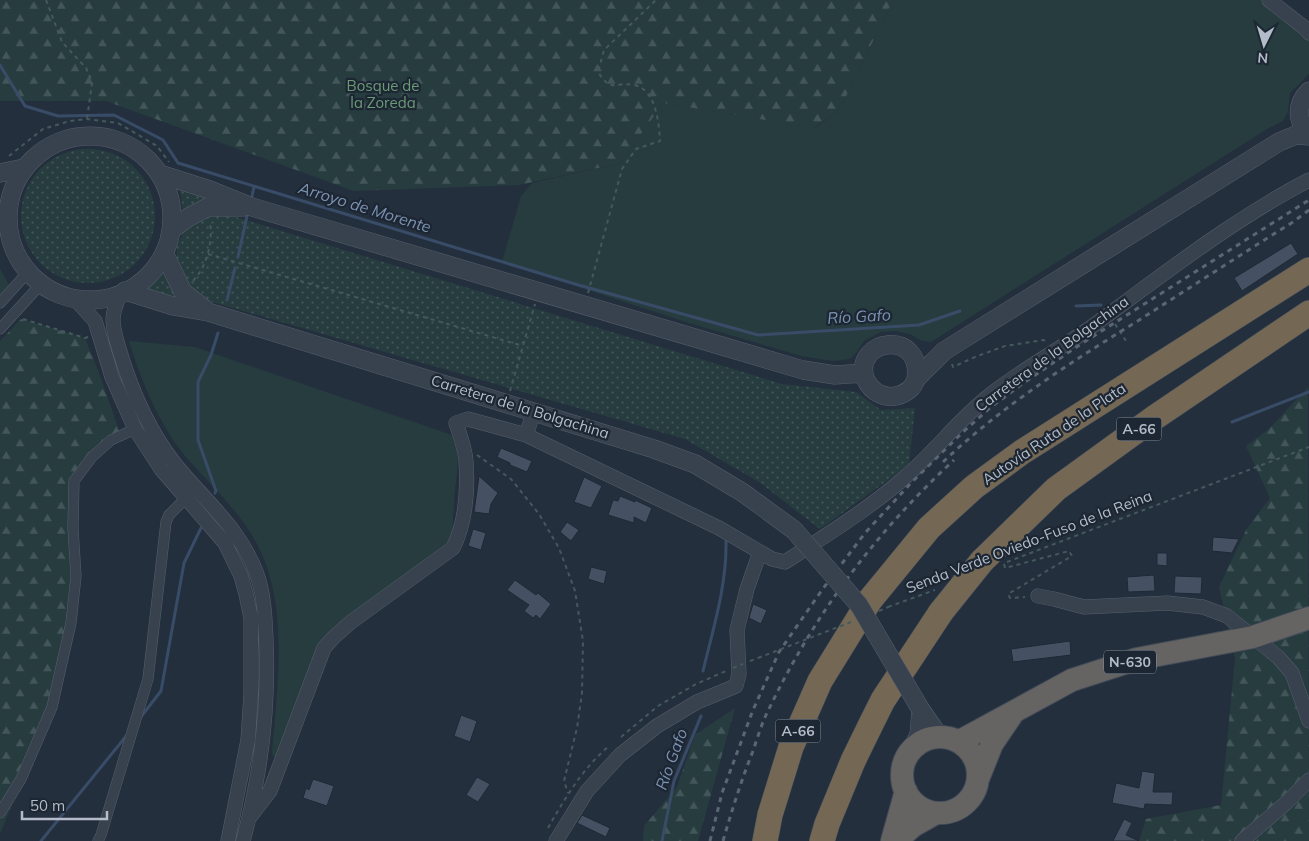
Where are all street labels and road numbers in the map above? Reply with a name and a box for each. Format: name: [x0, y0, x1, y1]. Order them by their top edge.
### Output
street label: Carretera de la Bolgachina: [971, 292, 1132, 416]
street label: Carretera de la Bolgachina: [429, 370, 611, 443]
street label: Autovía Ruta de la Plata: [978, 378, 1129, 489]
road number: A-66: [1116, 418, 1162, 440]
street label: Senda Verde Oviedo-Fuso de la Reina: [903, 486, 1155, 597]
road number: N-630: [1104, 650, 1156, 674]
road number: A-66: [776, 719, 820, 742]

